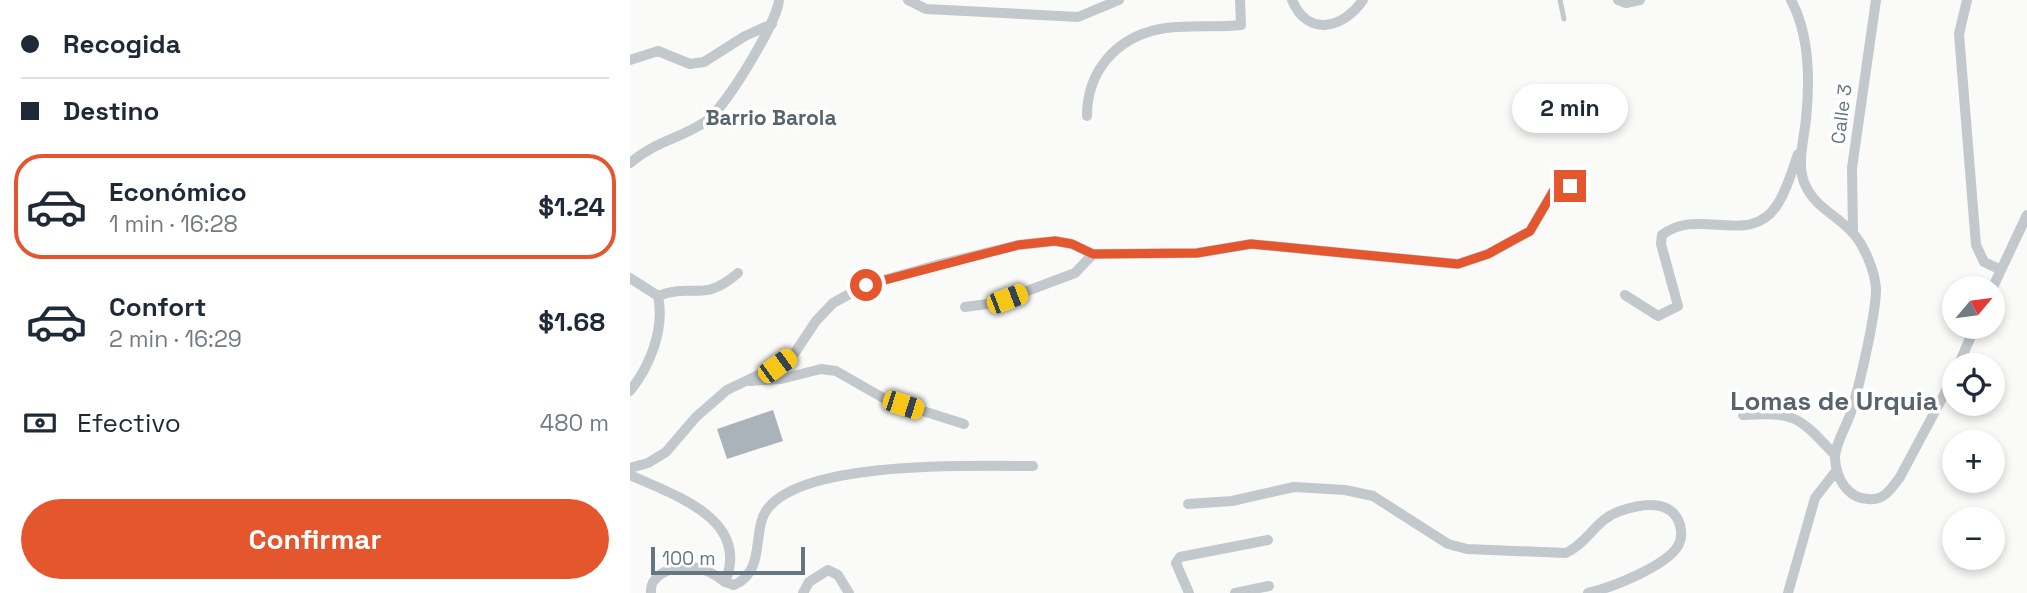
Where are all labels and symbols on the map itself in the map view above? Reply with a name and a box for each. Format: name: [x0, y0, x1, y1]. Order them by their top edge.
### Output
street label: Calle 3: [1825, 83, 1858, 145]
callout: 2 min: [1512, 85, 1628, 134]
district label: Barrio Barola: [705, 104, 837, 131]
route end: [1554, 170, 1586, 202]
route start: [850, 269, 882, 301]
north arrow: [1942, 276, 2006, 340]
car: [984, 282, 1031, 316]
car: [754, 345, 801, 387]
district label: Lomas de Urquia: [1730, 384, 1938, 418]
car: [880, 389, 927, 421]
scale bar: [651, 544, 805, 576]

